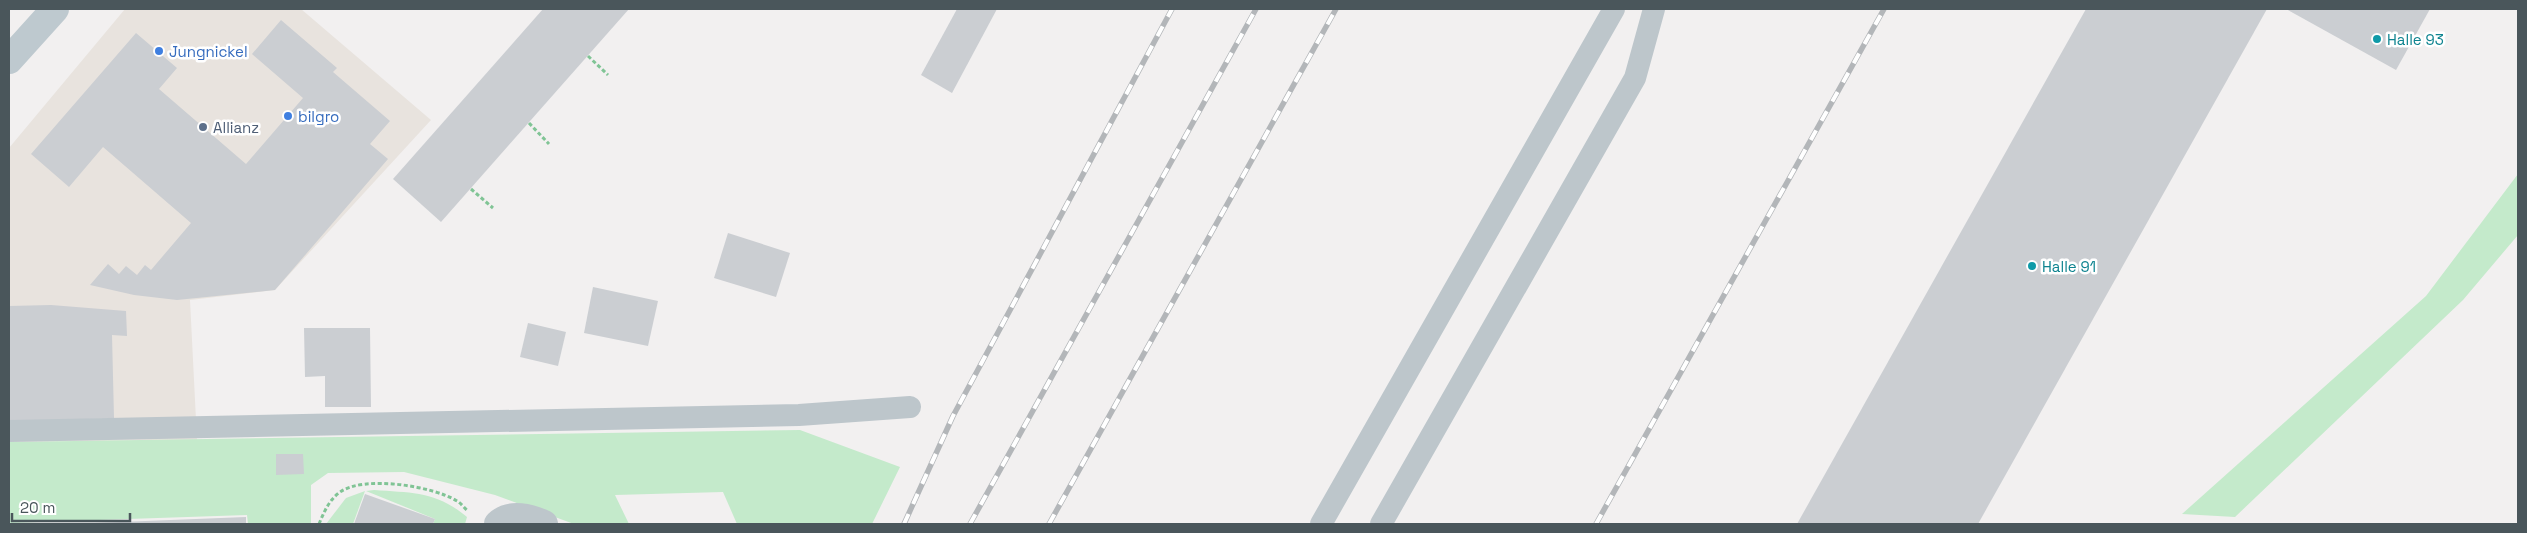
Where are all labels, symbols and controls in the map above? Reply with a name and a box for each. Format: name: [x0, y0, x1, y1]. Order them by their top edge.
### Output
place label: Halle 93: [2387, 30, 2444, 49]
marker: Halle 93: [2371, 33, 2383, 45]
place label: Jungnickel: [169, 42, 248, 61]
marker: Jungnickel: [153, 45, 165, 57]
place label: bilgro: [298, 107, 339, 126]
marker: bilgro: [282, 110, 294, 122]
place label: Allianz: [213, 118, 259, 137]
marker: Allianz: [197, 121, 209, 133]
place label: Halle 91: [2042, 257, 2096, 276]
marker: Halle 91: [2026, 260, 2038, 272]
scale bar: [12, 490, 130, 522]
text: 20 m: [20, 498, 55, 517]

